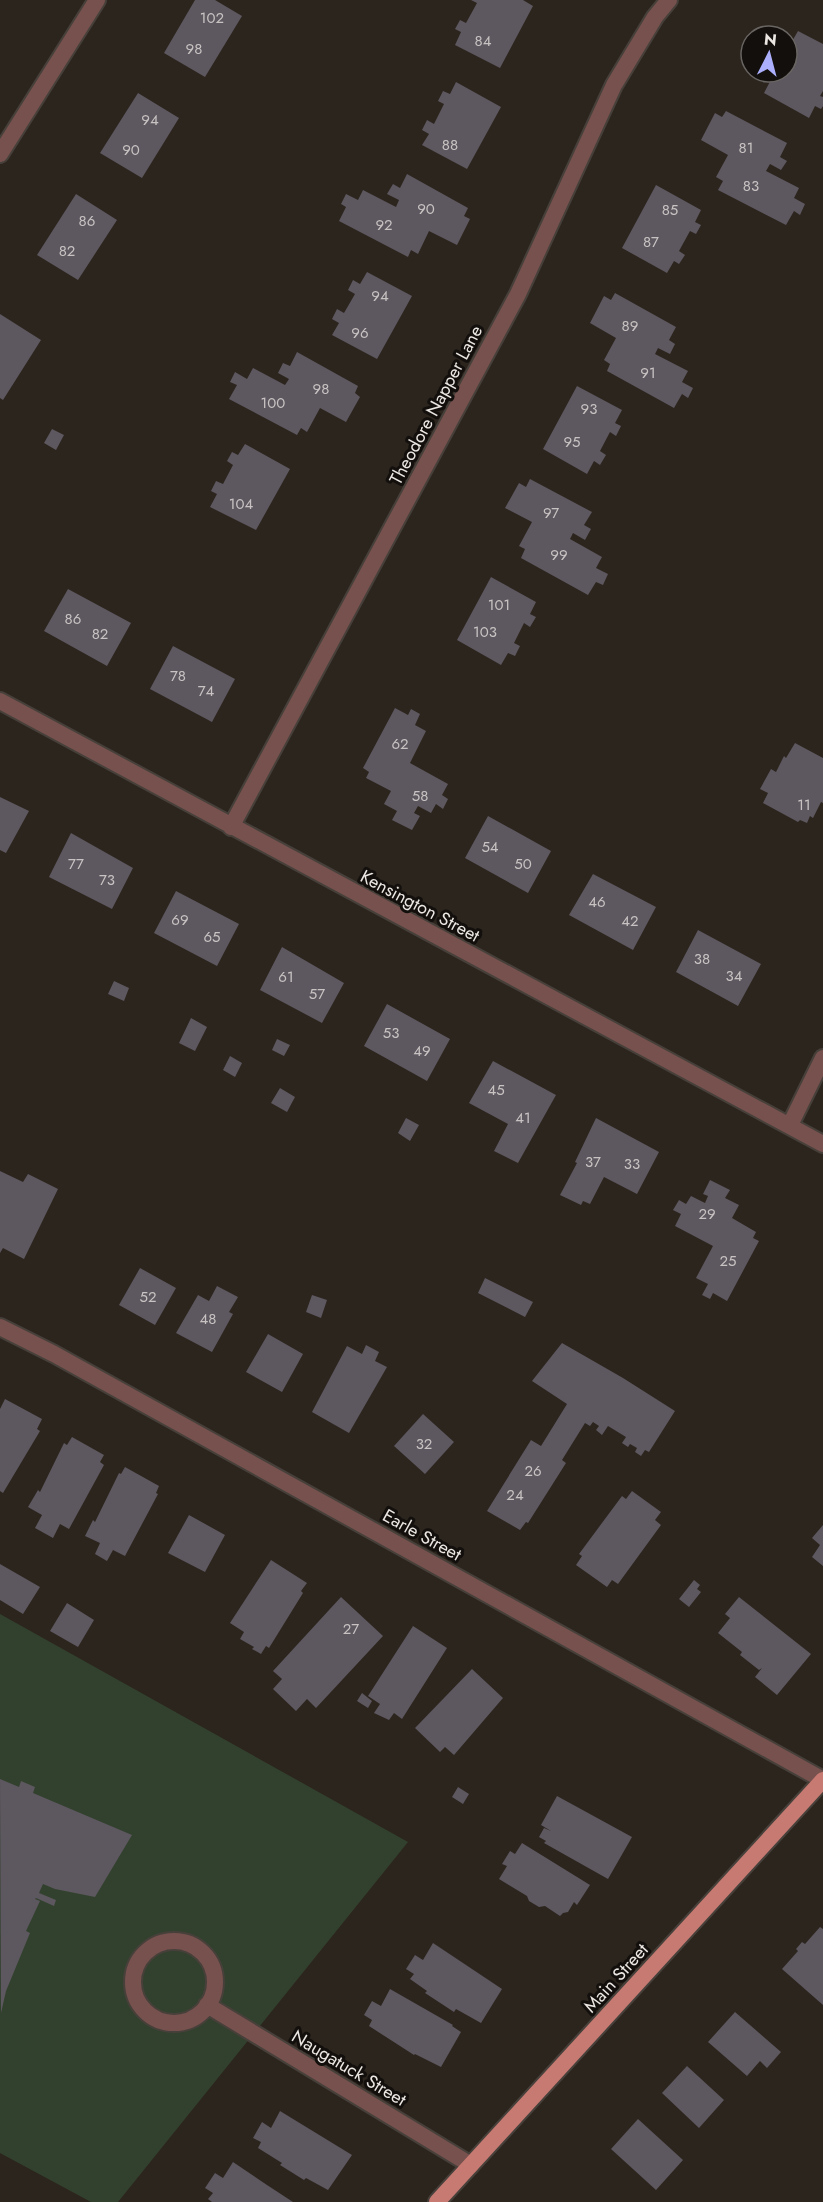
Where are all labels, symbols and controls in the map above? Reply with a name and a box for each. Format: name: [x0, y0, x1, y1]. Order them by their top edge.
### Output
house number: 102: [200, 7, 224, 29]
north arrow: [739, 24, 799, 84]
text: N: [763, 27, 778, 52]
house number: 84: [475, 30, 492, 52]
house number: 98: [186, 38, 202, 60]
house number: 94: [141, 109, 159, 131]
house number: 88: [442, 134, 458, 156]
house number: 81: [739, 137, 753, 159]
house number: 90: [122, 139, 140, 161]
house number: 83: [743, 175, 759, 197]
house number: 90: [417, 198, 435, 220]
house number: 85: [662, 199, 678, 221]
house number: 86: [79, 210, 95, 232]
house number: 92: [375, 214, 393, 236]
house number: 87: [643, 231, 659, 253]
house number: 82: [59, 240, 75, 262]
house number: 94: [371, 285, 389, 307]
house number: 89: [622, 315, 638, 337]
street label: Theodore Napper Lane: [383, 321, 489, 489]
house number: 96: [351, 322, 369, 344]
house number: 91: [640, 362, 656, 384]
house number: 98: [313, 378, 329, 400]
house number: 100: [261, 392, 285, 414]
house number: 93: [581, 398, 597, 420]
house number: 95: [563, 431, 581, 453]
house number: 104: [229, 493, 254, 515]
house number: 97: [543, 502, 559, 524]
house number: 99: [550, 544, 568, 566]
house number: 101: [488, 594, 510, 616]
house number: 86: [65, 608, 81, 630]
house number: 103: [473, 621, 497, 643]
house number: 82: [92, 623, 108, 645]
house number: 78: [170, 665, 186, 687]
house number: 74: [198, 680, 215, 702]
house number: 62: [391, 733, 409, 755]
house number: 58: [412, 785, 428, 807]
house number: 11: [797, 794, 811, 816]
house number: 54: [481, 836, 499, 858]
house number: 77: [68, 853, 84, 875]
house number: 50: [514, 853, 532, 875]
street label: Kensington Street: [356, 864, 485, 949]
house number: 73: [99, 869, 115, 891]
house number: 46: [588, 891, 606, 913]
house number: 69: [171, 909, 189, 931]
house number: 42: [621, 910, 639, 932]
house number: 65: [203, 926, 221, 948]
house number: 38: [694, 948, 710, 970]
house number: 34: [726, 965, 743, 987]
house number: 61: [278, 966, 294, 988]
house number: 57: [309, 983, 325, 1005]
house number: 53: [383, 1022, 399, 1044]
house number: 49: [413, 1040, 431, 1062]
house number: 45: [487, 1079, 505, 1101]
house number: 41: [515, 1107, 531, 1129]
house number: 37: [585, 1151, 601, 1173]
house number: 33: [624, 1153, 640, 1175]
house number: 29: [698, 1203, 716, 1225]
house number: 25: [720, 1250, 737, 1272]
house number: 52: [140, 1286, 157, 1308]
house number: 48: [200, 1308, 216, 1330]
house number: 32: [416, 1433, 432, 1455]
house number: 26: [524, 1460, 542, 1482]
house number: 24: [506, 1484, 524, 1506]
street label: Earle Street: [378, 1503, 467, 1568]
house number: 27: [343, 1618, 359, 1640]
street label: Main Street: [578, 1937, 655, 2019]
street label: Naugatuck Street: [287, 2023, 412, 2113]

